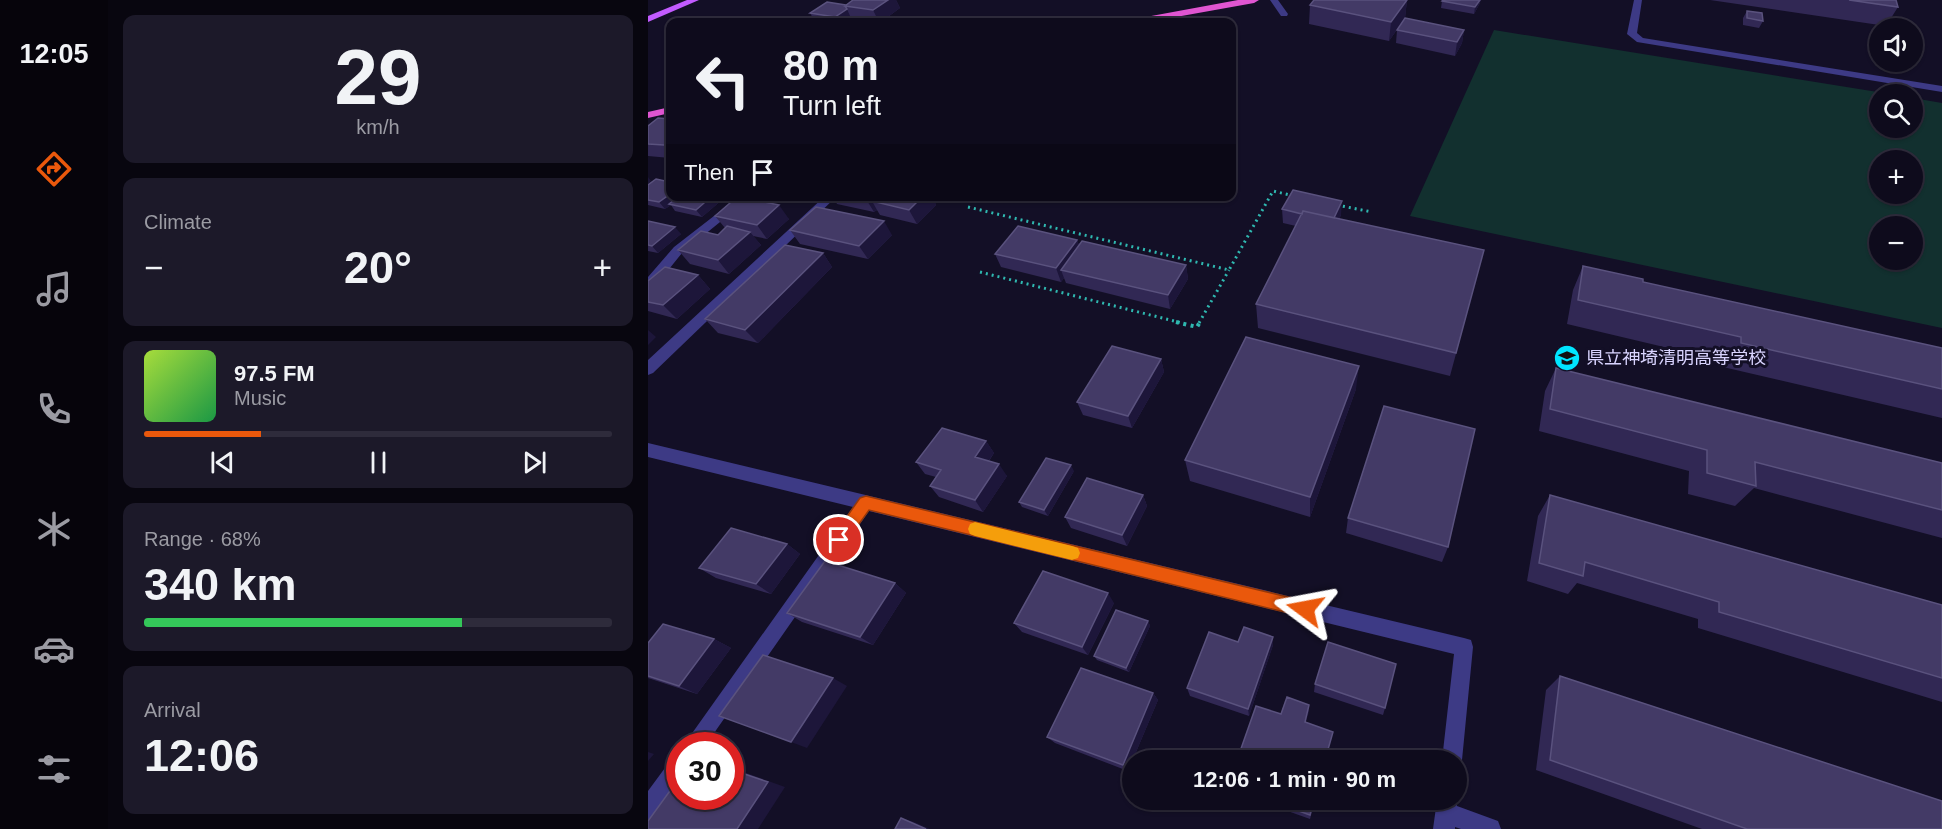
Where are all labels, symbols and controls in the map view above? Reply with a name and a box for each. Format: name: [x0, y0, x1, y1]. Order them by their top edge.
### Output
map controls: [1869, 18, 1923, 270]
button: sound: [1869, 18, 1923, 72]
text: 29: [335, 33, 421, 121]
text: 12:05: [19, 39, 89, 69]
icon: left: [684, 42, 762, 120]
text: 80 m: [783, 42, 879, 89]
button: search: [1869, 84, 1923, 138]
text: Turn left: [783, 91, 881, 121]
text: km/h: [356, 116, 400, 138]
icon: directions: [33, 148, 75, 190]
button: +: [1869, 150, 1923, 204]
icon: arrive: [746, 156, 779, 189]
text: Then: [684, 160, 734, 185]
text: Climate: [144, 211, 212, 233]
button: −: [1869, 216, 1923, 270]
text: 20°: [344, 242, 412, 293]
text: −: [144, 249, 163, 286]
text: +: [593, 249, 612, 286]
icon: music: [33, 268, 75, 310]
school or university icon: 県立神埼清明高等学校: [1552, 343, 1582, 373]
place label: 県立神埼清明高等学校: [1586, 348, 1766, 368]
text: 97.5 FM: [234, 361, 315, 386]
text: Music: [234, 387, 286, 409]
icon: phone: [33, 388, 75, 430]
icon: previous: [206, 446, 239, 479]
icon: pause: [362, 446, 395, 479]
icon: next: [518, 446, 551, 479]
icon: climate: [33, 508, 75, 550]
pin: [813, 514, 864, 565]
icon: arrive: [822, 523, 855, 556]
text: Range · 68%: [144, 528, 261, 550]
text: 340 km: [144, 559, 297, 610]
position arrow: [1273, 577, 1337, 641]
icon: car: [33, 628, 75, 670]
text: Arrival: [144, 699, 201, 721]
text: 12:06: [144, 730, 259, 781]
speed limit sign: 30: [666, 732, 744, 810]
icon: filters: [33, 748, 75, 790]
text: 12:06 · 1 min · 90 m: [1193, 767, 1396, 792]

